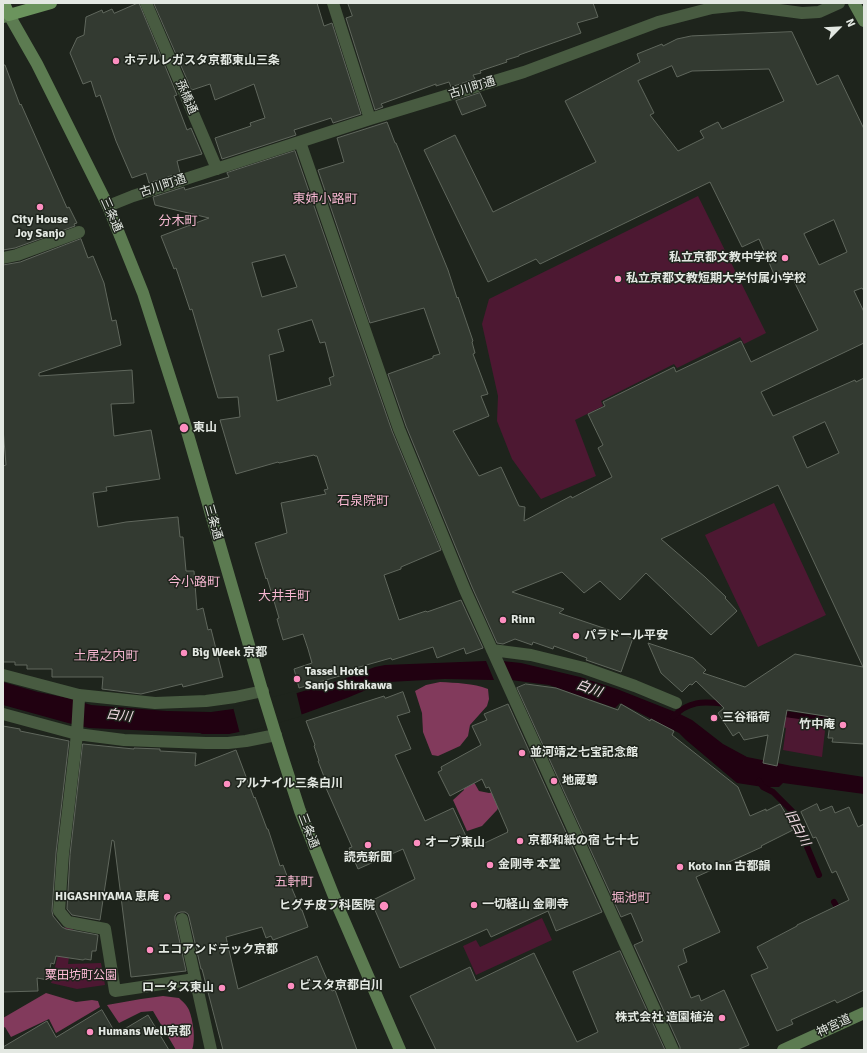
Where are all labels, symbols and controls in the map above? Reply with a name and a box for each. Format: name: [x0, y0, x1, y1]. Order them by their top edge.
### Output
north arrow: [819, 8, 859, 48]
text: N: [843, 17, 858, 29]
place label: ホテルレガスタ京都東山三条: [124, 54, 280, 68]
marker: ホテルレガスタ京都東山三条: [111, 56, 121, 66]
street label: 古川町通: [447, 74, 497, 102]
street label: 孫橋通: [172, 78, 200, 116]
street label: 古川町通: [138, 172, 188, 200]
district label: 東姉小路町: [293, 192, 357, 208]
street label: 三条通: [97, 196, 125, 234]
marker: City House Joy Sanjo: [35, 202, 45, 212]
place label: City House Joy Sanjo: [12, 213, 68, 241]
district label: 分木町: [159, 214, 197, 230]
place label: 私立京都文教中学校: [669, 251, 777, 265]
marker: 私立京都文教中学校: [780, 253, 790, 263]
place label: 私立京都文教短期大学付属小学校: [626, 272, 806, 286]
marker: 私立京都文教短期大学付属小学校: [613, 274, 623, 284]
place label: 東山: [193, 421, 217, 435]
marker: 東山: [178, 422, 190, 434]
district label: 石泉院町: [337, 494, 389, 510]
street label: 三条通: [201, 503, 225, 541]
district label: 今小路町: [168, 575, 220, 591]
district label: 大井手町: [258, 589, 310, 605]
place label: Rinn: [511, 613, 535, 627]
marker: Rinn: [498, 615, 508, 625]
place label: パラドール平安: [584, 629, 668, 643]
marker: パラドール平安: [571, 631, 581, 641]
place label: Big Week 京都: [192, 646, 267, 660]
marker: Big Week 京都: [179, 648, 189, 658]
district label: 土居之内町: [74, 649, 138, 665]
place label: Tassel Hotel Sanjo Shirakawa: [305, 665, 392, 693]
marker: Tassel Hotel Sanjo Shirakawa: [292, 674, 302, 684]
water label: 白川: [574, 677, 604, 701]
water label: 白川: [105, 707, 133, 725]
place label: 三谷稲荷: [722, 711, 770, 725]
marker: 三谷稲荷: [709, 713, 719, 723]
place label: 竹中庵: [799, 718, 835, 732]
marker: 竹中庵: [838, 720, 848, 730]
place label: 並河靖之七宝記念館: [530, 746, 638, 760]
marker: 並河靖之七宝記念館: [517, 748, 527, 758]
place label: 地蔵尊: [562, 774, 598, 788]
marker: 地蔵尊: [549, 776, 559, 786]
place label: アルナイル三条白川: [235, 777, 343, 791]
marker: アルナイル三条白川: [222, 779, 232, 789]
water label: 旧白川: [781, 807, 813, 849]
street label: 三条通: [295, 812, 321, 850]
place label: 京都和紙の宿 七十七: [528, 834, 639, 848]
place label: オーブ東山: [425, 836, 485, 850]
marker: 京都和紙の宿 七十七: [515, 836, 525, 846]
marker: オーブ東山: [412, 838, 422, 848]
marker: 読売新聞: [363, 840, 373, 850]
place label: 読売新聞: [344, 851, 392, 865]
place label: 金剛寺 本堂: [498, 858, 561, 872]
marker: 金剛寺 本堂: [485, 860, 495, 870]
place label: Koto Inn 古都韻: [688, 860, 770, 874]
marker: Koto Inn 古都韻: [675, 862, 685, 872]
district label: 五軒町: [275, 875, 313, 891]
place label: HIGASHIYAMA 恵庵: [55, 890, 159, 904]
district label: 堀池町: [612, 891, 650, 907]
marker: HIGASHIYAMA 恵庵: [162, 892, 172, 902]
place label: 一切経山 金剛寺: [482, 898, 569, 912]
place label: ヒグチ皮フ科医院: [279, 899, 375, 913]
marker: ヒグチ皮フ科医院: [378, 900, 390, 912]
marker: 一切経山 金剛寺: [469, 900, 479, 910]
place label: エコアンドテック京都: [158, 943, 278, 957]
marker: エコアンドテック京都: [145, 945, 155, 955]
park label: 粟田坊町公園: [45, 969, 117, 983]
place label: ビスタ京都白川: [299, 979, 383, 993]
place label: ロータス東山: [142, 981, 214, 995]
marker: ビスタ京都白川: [286, 981, 296, 991]
marker: ロータス東山: [217, 983, 227, 993]
place label: 株式会社 造園植治: [615, 1011, 714, 1025]
street label: 神宮道: [815, 1012, 853, 1040]
marker: 株式会社 造園植治: [717, 1013, 727, 1023]
place label: Humans Well京都: [98, 1025, 191, 1039]
marker: Humans Well京都: [85, 1027, 95, 1037]

